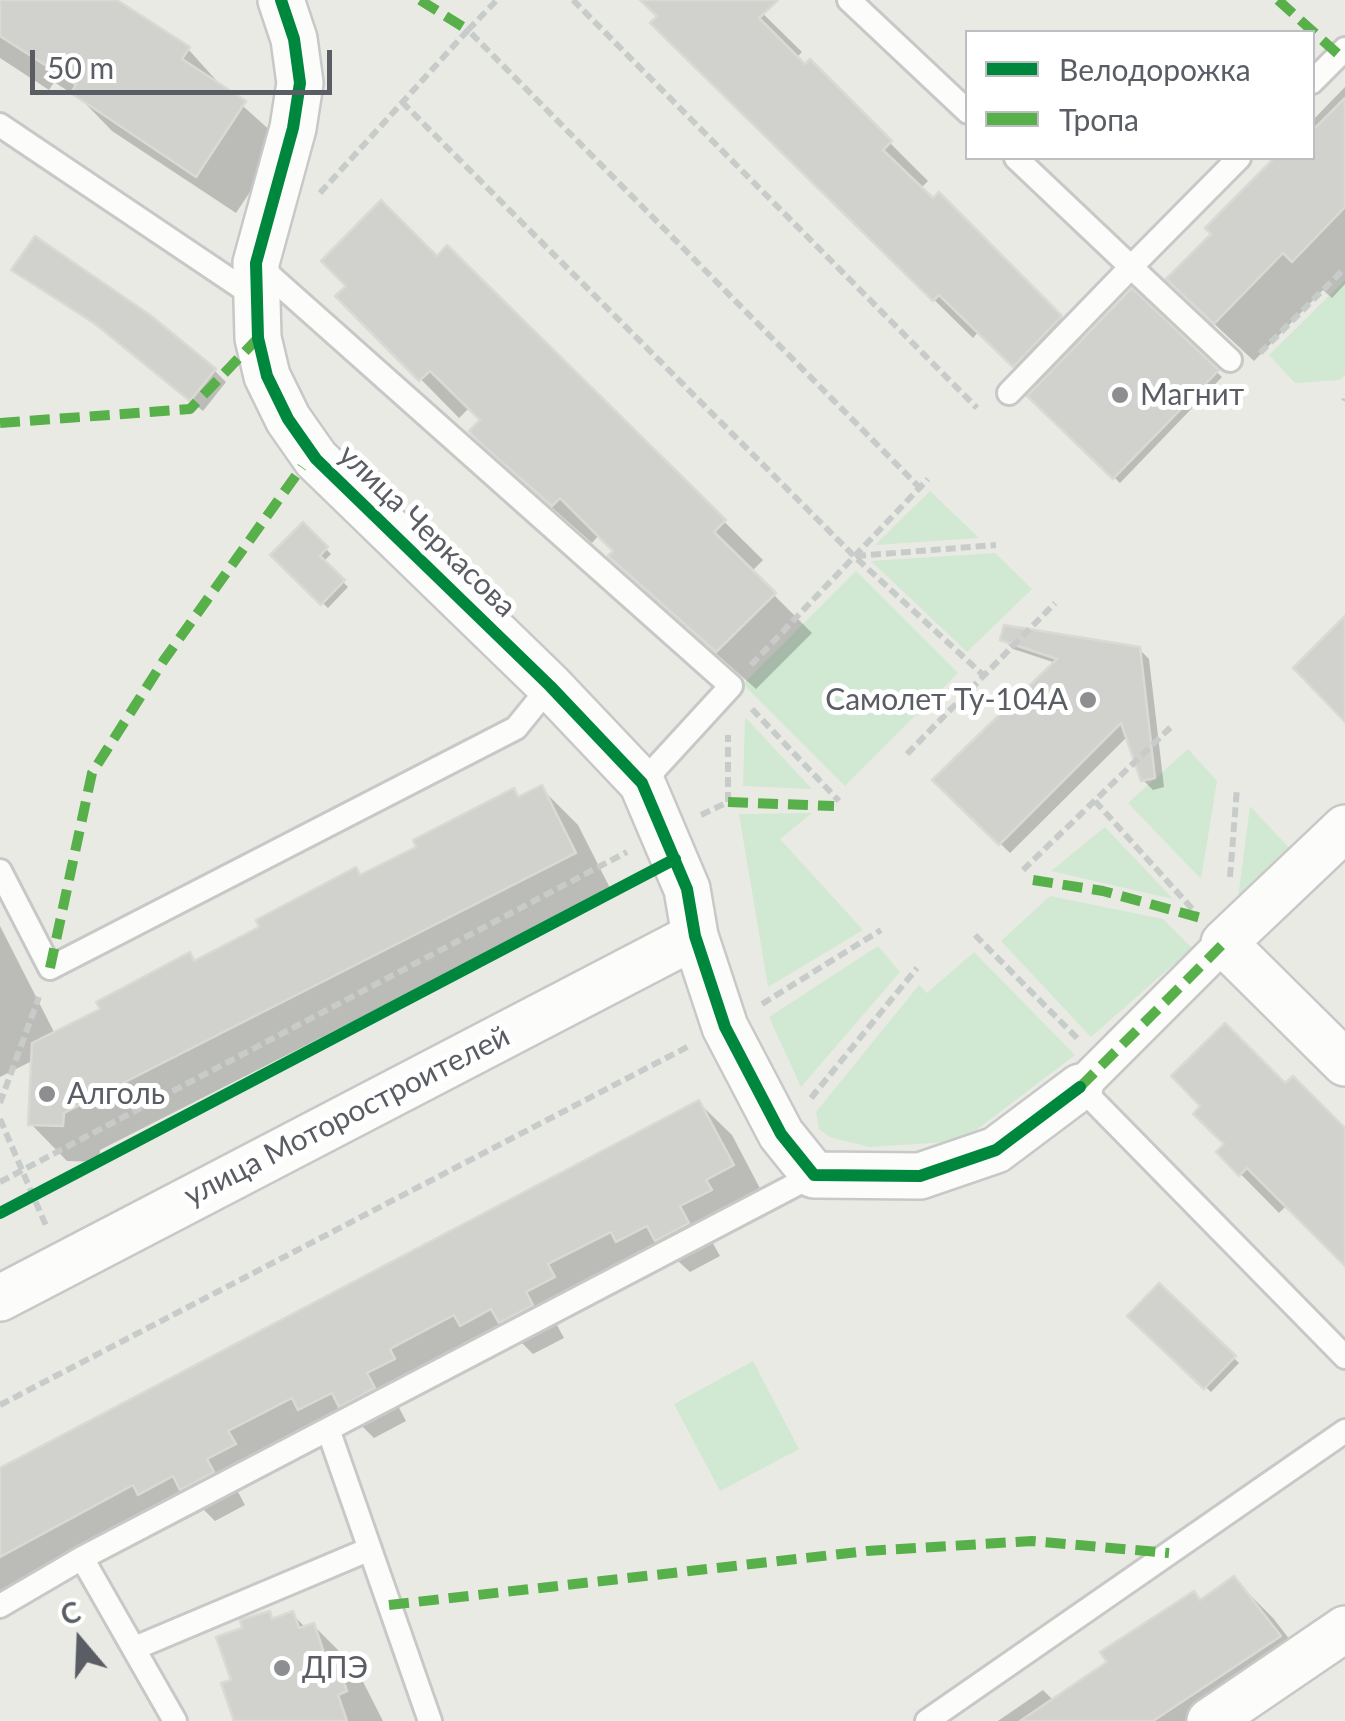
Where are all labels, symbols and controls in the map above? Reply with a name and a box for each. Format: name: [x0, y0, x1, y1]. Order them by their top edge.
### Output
scale bar: [35, 30, 338, 92]
legend: [965, 30, 1315, 160]
text: 50 m: [47, 49, 114, 85]
text: Велодорожка: [1059, 51, 1251, 87]
text: Тропа: [1059, 101, 1139, 137]
place label: Магнит: [1140, 377, 1244, 413]
marker: Магнит: [1109, 384, 1131, 406]
street label: улица Черкасова: [331, 437, 523, 625]
place label: Самолет Ту-104А: [825, 682, 1068, 718]
marker: Самолет Ту-104А: [1077, 689, 1099, 711]
street label: улица Моторостроителей: [178, 1018, 516, 1214]
place label: Алголь: [67, 1076, 165, 1112]
marker: Алголь: [36, 1083, 58, 1105]
north arrow: [30, 1591, 130, 1691]
text: С: [56, 1594, 85, 1632]
place label: ДПЭ: [302, 1650, 368, 1686]
marker: ДПЭ: [271, 1657, 293, 1679]

